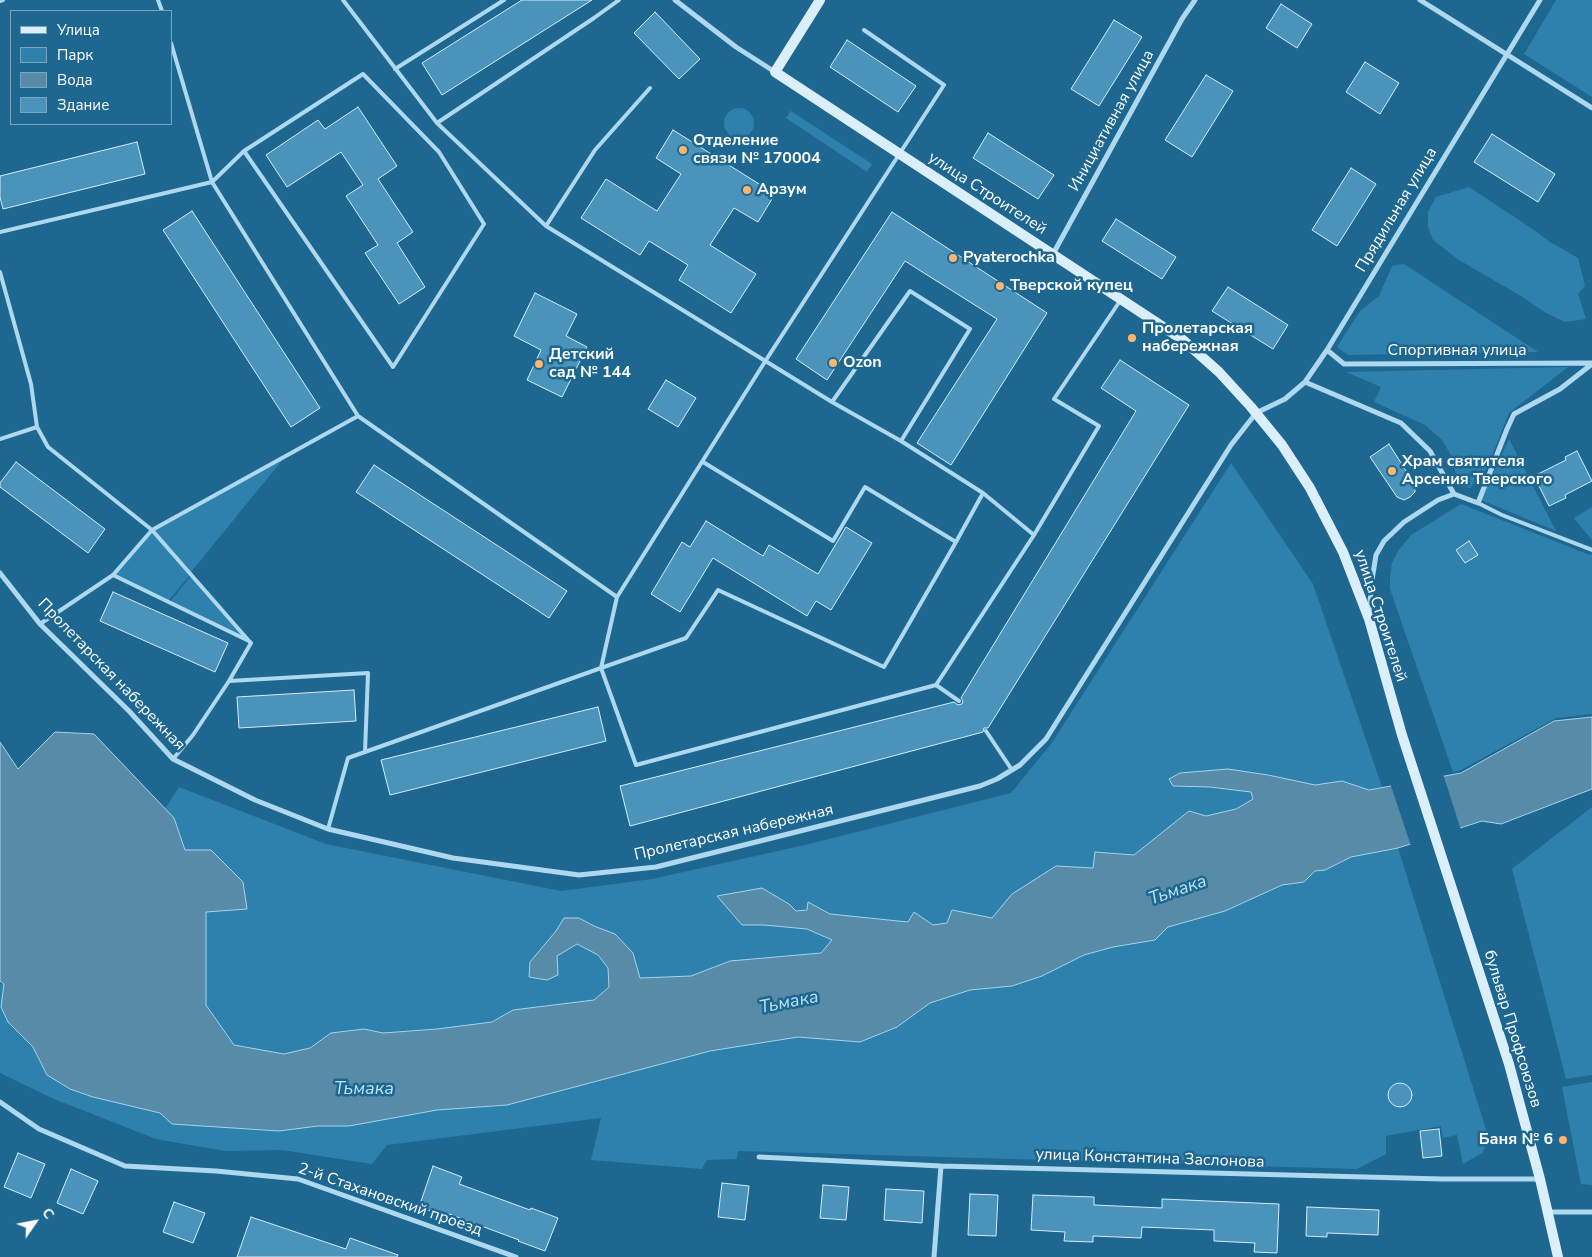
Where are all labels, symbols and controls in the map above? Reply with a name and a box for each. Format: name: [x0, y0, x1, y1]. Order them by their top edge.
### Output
legend: [10, 10, 172, 125]
text: Улица: [57, 20, 100, 40]
text: Парк: [57, 45, 93, 65]
street label: Инициативная улица: [1065, 47, 1159, 195]
text: Вода: [57, 70, 93, 90]
text: Здание: [57, 95, 109, 115]
place label: Отделение связи № 170004: [693, 131, 821, 169]
marker: Отделение связи № 170004: [677, 144, 689, 156]
street label: Прядильная улица: [1352, 144, 1442, 276]
street label: улица Строителей: [924, 149, 1050, 239]
place label: Арзум: [757, 180, 807, 200]
marker: Арзум: [741, 184, 753, 196]
place label: Pyaterochka: [963, 248, 1055, 268]
marker: Pyaterochka: [947, 252, 959, 264]
place label: Тверской купец: [1010, 276, 1133, 296]
marker: Тверской купец: [994, 280, 1006, 292]
place label: Пролетарская набережная: [1142, 319, 1253, 357]
marker: Пролетарская набережная: [1126, 332, 1138, 344]
street label: Спортивная улица: [1387, 341, 1527, 361]
place label: Детский сад № 144: [549, 345, 631, 383]
place label: Ozon: [843, 353, 882, 373]
marker: Ozon: [827, 357, 839, 369]
marker: Детский сад № 144: [533, 358, 545, 370]
place label: Храм святителя Арсения Тверского: [1402, 452, 1552, 490]
marker: Храм святителя Арсения Тверского: [1386, 465, 1398, 477]
street label: улица Строителей: [1350, 548, 1410, 684]
street label: Пролетарская набережная: [33, 595, 189, 755]
street label: Пролетарская набережная: [632, 801, 836, 865]
water label: Тьмака: [1146, 871, 1210, 911]
street label: бульвар Профсоюзов: [1479, 948, 1545, 1110]
water label: Тьмака: [758, 987, 820, 1019]
water label: Тьмака: [334, 1079, 394, 1101]
place label: Баня № 6: [1479, 1130, 1553, 1150]
marker: Баня № 6: [1557, 1134, 1569, 1146]
street label: улица Константина Заслонова: [1035, 1145, 1265, 1173]
street label: 2-й Стахановский проезд: [295, 1159, 485, 1241]
north arrow: [10, 1197, 60, 1247]
text: С: [37, 1204, 59, 1223]

